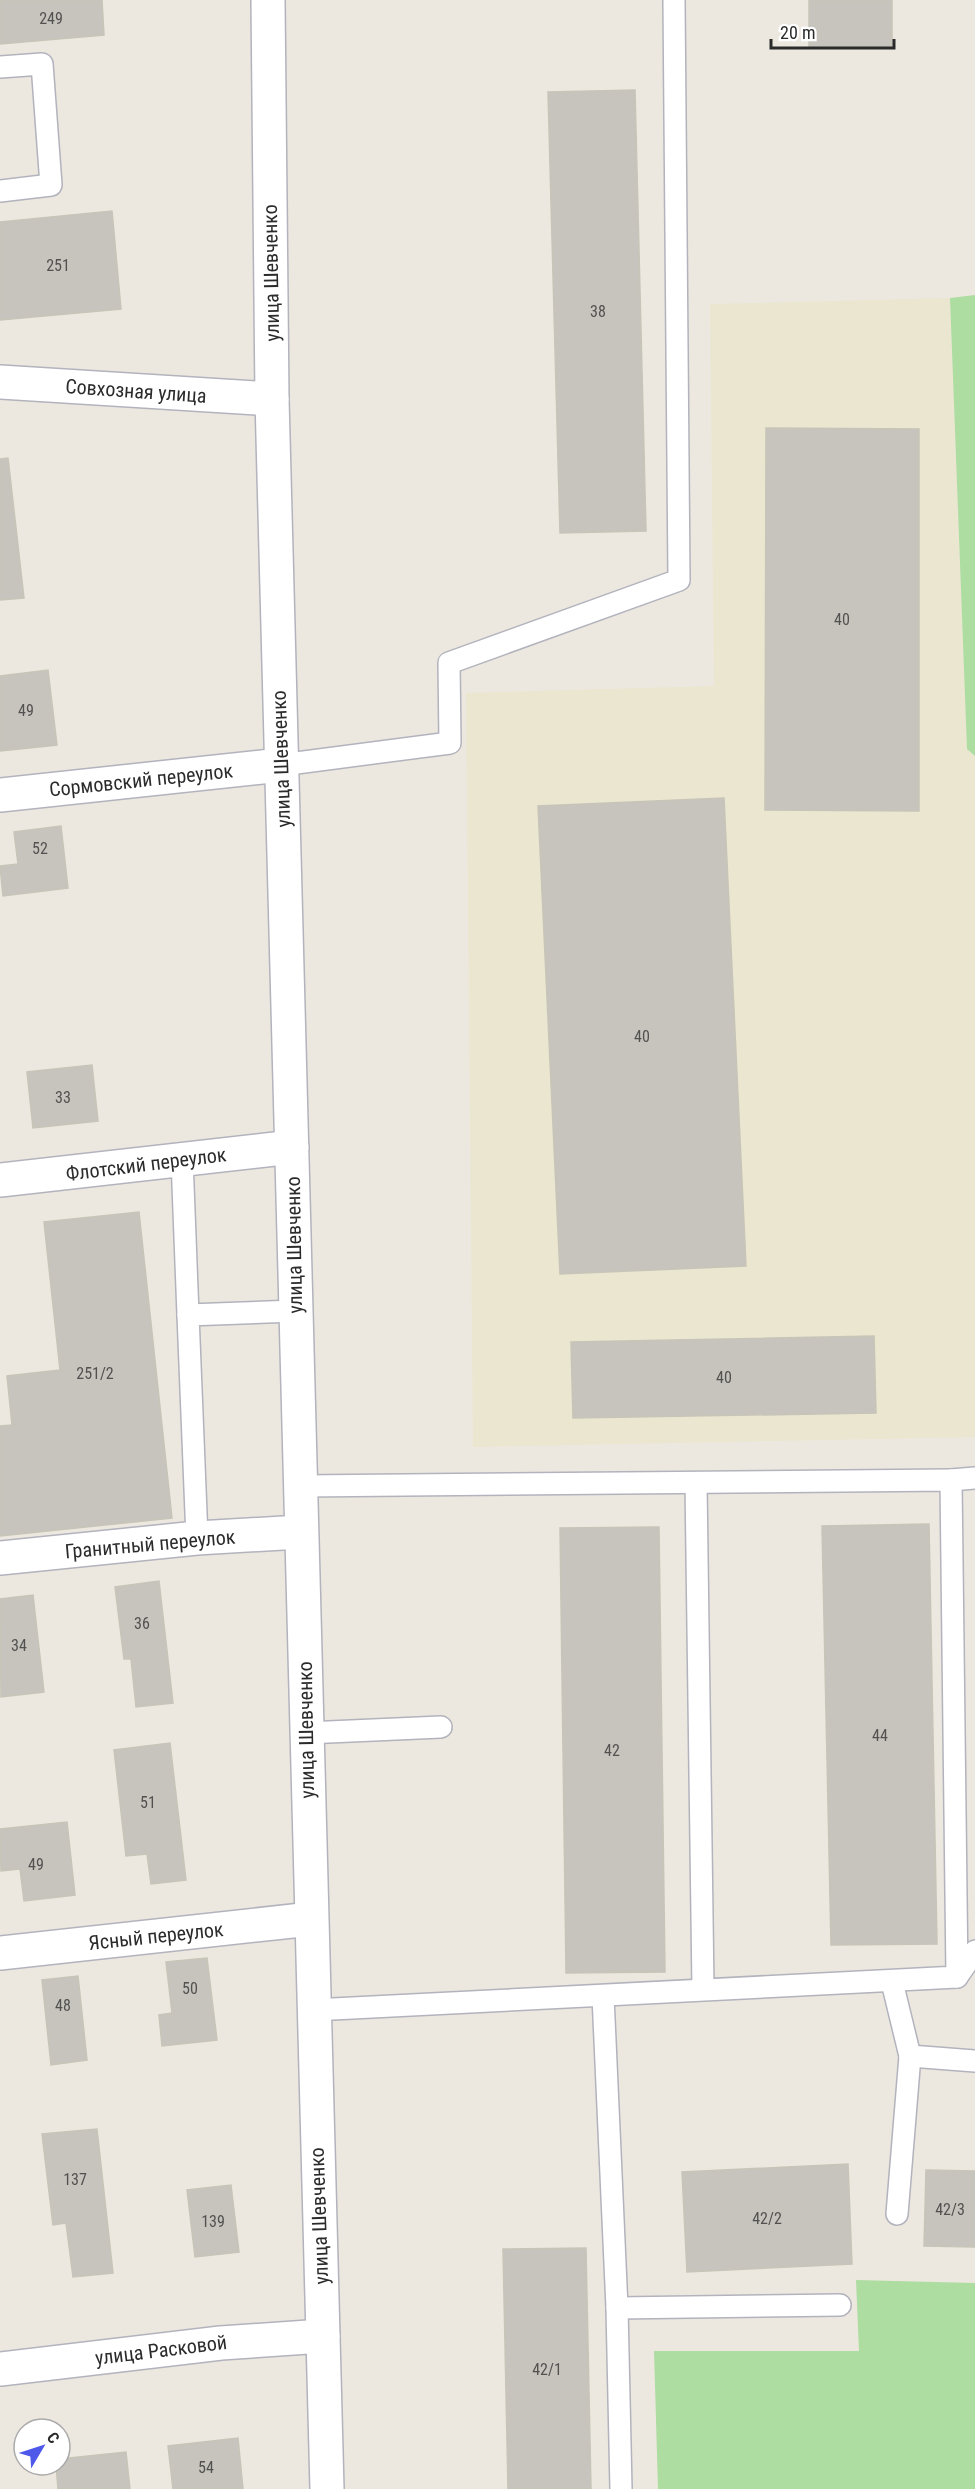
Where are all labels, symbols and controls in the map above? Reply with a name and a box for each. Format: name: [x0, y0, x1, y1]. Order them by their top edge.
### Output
house number: 249: [39, 9, 63, 28]
scale bar: [771, 12, 894, 50]
text: 20 m: [780, 22, 815, 43]
street label: улица Шевченко: [258, 204, 284, 342]
house number: 251: [46, 256, 70, 275]
house number: 38: [590, 302, 606, 321]
street label: Совхозная улица: [65, 374, 207, 408]
house number: 40: [834, 610, 850, 629]
street label: улица Шевченко: [267, 690, 295, 828]
house number: 49: [18, 701, 34, 720]
street label: Сормовский переулок: [48, 758, 234, 802]
house number: 52: [32, 839, 48, 858]
house number: 40: [634, 1027, 650, 1046]
house number: 33: [55, 1088, 71, 1107]
street label: Флотский переулок: [64, 1142, 228, 1186]
street label: улица Шевченко: [281, 1176, 307, 1314]
house number: 251/2: [76, 1364, 114, 1383]
house number: 40: [716, 1368, 732, 1387]
street label: Гранитный переулок: [64, 1525, 237, 1563]
house number: 36: [134, 1614, 150, 1633]
house number: 34: [11, 1636, 27, 1655]
street label: улица Шевченко: [293, 1661, 319, 1799]
house number: 44: [872, 1726, 888, 1745]
house number: 42: [604, 1741, 620, 1760]
house number: 51: [140, 1793, 156, 1812]
house number: 49: [28, 1855, 44, 1874]
street label: Ясный переулок: [87, 1917, 225, 1955]
house number: 50: [182, 1979, 198, 1998]
house number: 48: [55, 1996, 71, 2015]
street label: улица Шевченко: [305, 2147, 333, 2285]
house number: 137: [63, 2170, 87, 2189]
house number: 42/3: [935, 2200, 965, 2219]
house number: 42/2: [752, 2209, 782, 2228]
house number: 139: [201, 2212, 225, 2231]
street label: улица Расковой: [94, 2330, 228, 2370]
house number: 42/1: [532, 2360, 562, 2379]
north arrow: [12, 2417, 72, 2477]
text: С: [43, 2428, 64, 2447]
house number: 54: [198, 2458, 214, 2477]

